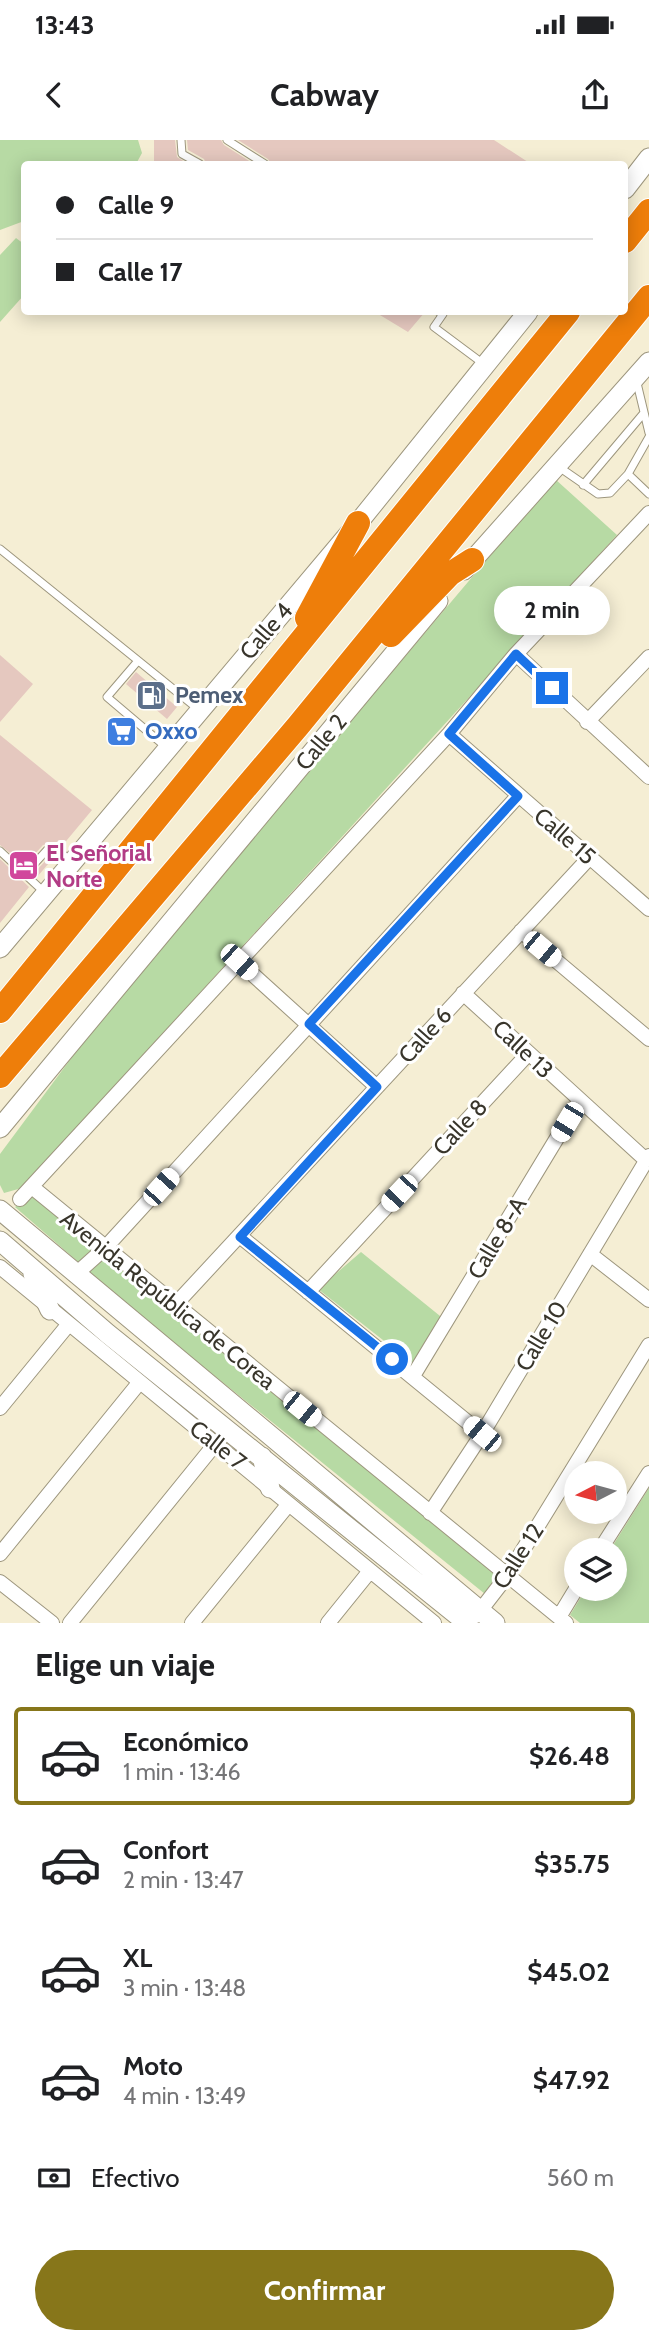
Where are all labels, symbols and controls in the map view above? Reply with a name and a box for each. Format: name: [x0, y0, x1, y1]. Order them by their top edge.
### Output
text: 13:43: [35, 9, 95, 41]
text: Cabway: [270, 75, 379, 114]
icon: back: [35, 76, 73, 114]
icon: share: [576, 76, 614, 114]
text: Calle 9: [98, 189, 174, 221]
text: Calle 17: [98, 256, 182, 288]
callout: 2 min: [494, 587, 610, 636]
text: 2 min: [524, 596, 580, 624]
street label: Calle 4: [234, 597, 298, 665]
route end: [536, 672, 568, 704]
fuel station icon: Pemex: [135, 678, 169, 712]
place label: Pemex: [175, 681, 244, 709]
street label: Calle 2: [289, 708, 353, 776]
supermarket icon: Oxxo: [105, 714, 139, 748]
place label: Oxxo: [145, 717, 198, 745]
street label: Calle 15: [528, 802, 602, 870]
place label: El Señorial Norte: [46, 839, 152, 893]
hotel icon: El Señorial Norte: [6, 849, 40, 883]
car: [520, 927, 565, 971]
car: [217, 940, 262, 984]
street label: Calle 6: [393, 1001, 457, 1069]
street label: Calle 13: [487, 1014, 559, 1084]
street label: Calle 8: [427, 1093, 493, 1161]
car: [548, 1099, 587, 1145]
car: [140, 1164, 183, 1210]
car: [377, 1170, 422, 1216]
street label: Calle 8-A: [462, 1192, 532, 1284]
street label: Avenida República de Corea: [55, 1205, 281, 1395]
street label: Calle 10: [509, 1296, 573, 1376]
route start: [376, 1343, 408, 1375]
car: [280, 1388, 325, 1430]
car: [460, 1412, 505, 1456]
street label: Calle 7: [184, 1414, 252, 1476]
north arrow: [564, 1461, 626, 1524]
map controls: [564, 1461, 627, 1601]
street label: Calle 12: [487, 1518, 549, 1594]
button: layers: [564, 1538, 627, 1601]
text: Elige un viaje: [35, 1645, 215, 1684]
icon: car: [39, 1725, 102, 1788]
text: Económico: [123, 1726, 249, 1758]
text: $26.48: [529, 1740, 610, 1772]
text: 1 min · 13:46: [123, 1758, 240, 1786]
icon: car: [39, 1833, 102, 1896]
text: Confort: [123, 1834, 209, 1866]
text: $35.75: [534, 1848, 610, 1880]
text: 2 min · 13:47: [123, 1866, 244, 1894]
icon: car: [39, 1941, 102, 2004]
text: XL: [123, 1942, 152, 1974]
text: $45.02: [527, 1956, 610, 1988]
text: 3 min · 13:48: [123, 1974, 246, 2002]
icon: car: [39, 2049, 102, 2112]
text: Moto: [123, 2050, 183, 2082]
text: $47.92: [533, 2064, 610, 2096]
text: 4 min · 13:49: [123, 2082, 246, 2110]
icon: cash: [35, 2159, 73, 2197]
text: Efectivo: [91, 2162, 180, 2194]
text: 560 m: [547, 2164, 614, 2192]
button: Confirmar: [35, 2250, 614, 2330]

